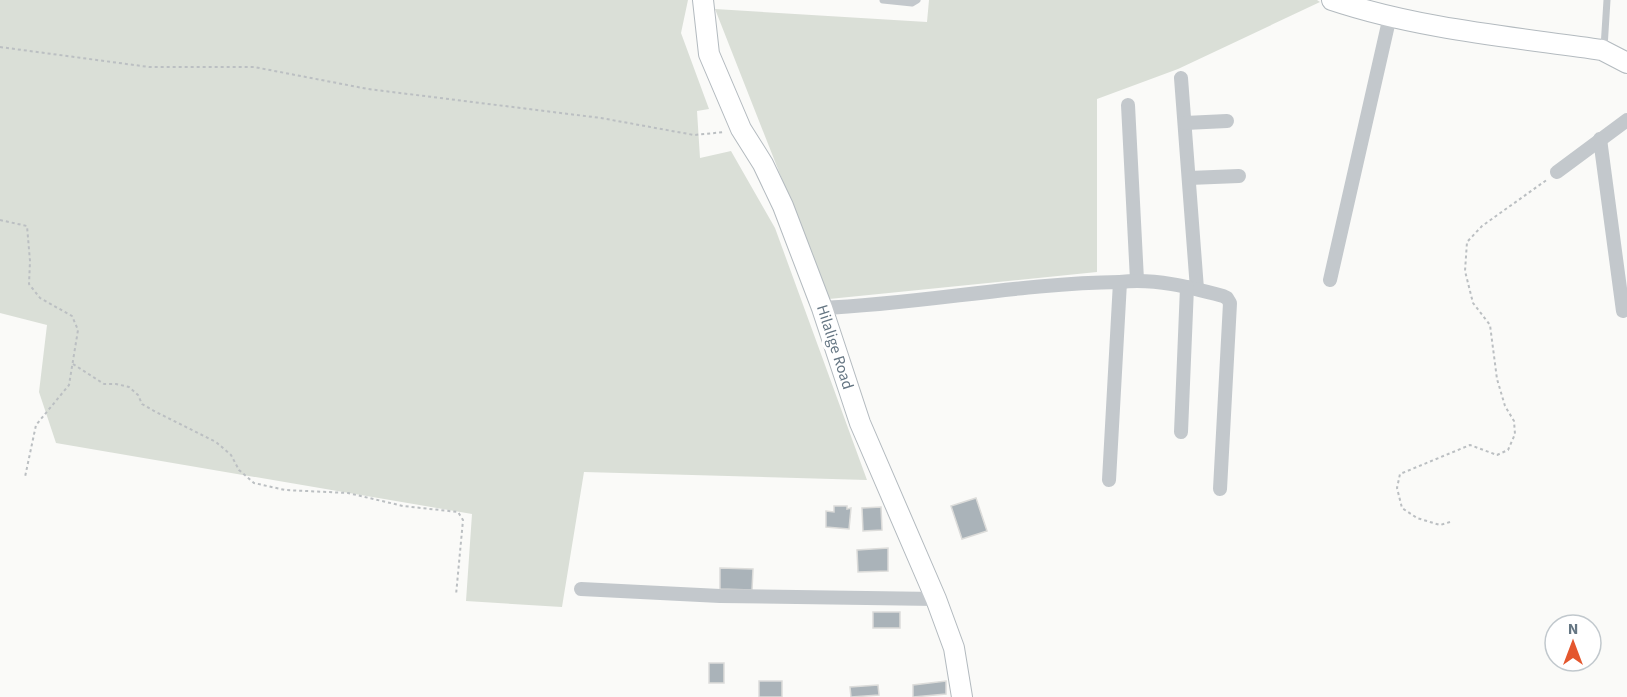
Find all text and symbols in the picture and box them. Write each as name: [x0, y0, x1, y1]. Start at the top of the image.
street label: Hilalige Road: [811, 302, 859, 392]
north arrow: [1543, 613, 1603, 673]
text: N: [1568, 618, 1578, 640]

